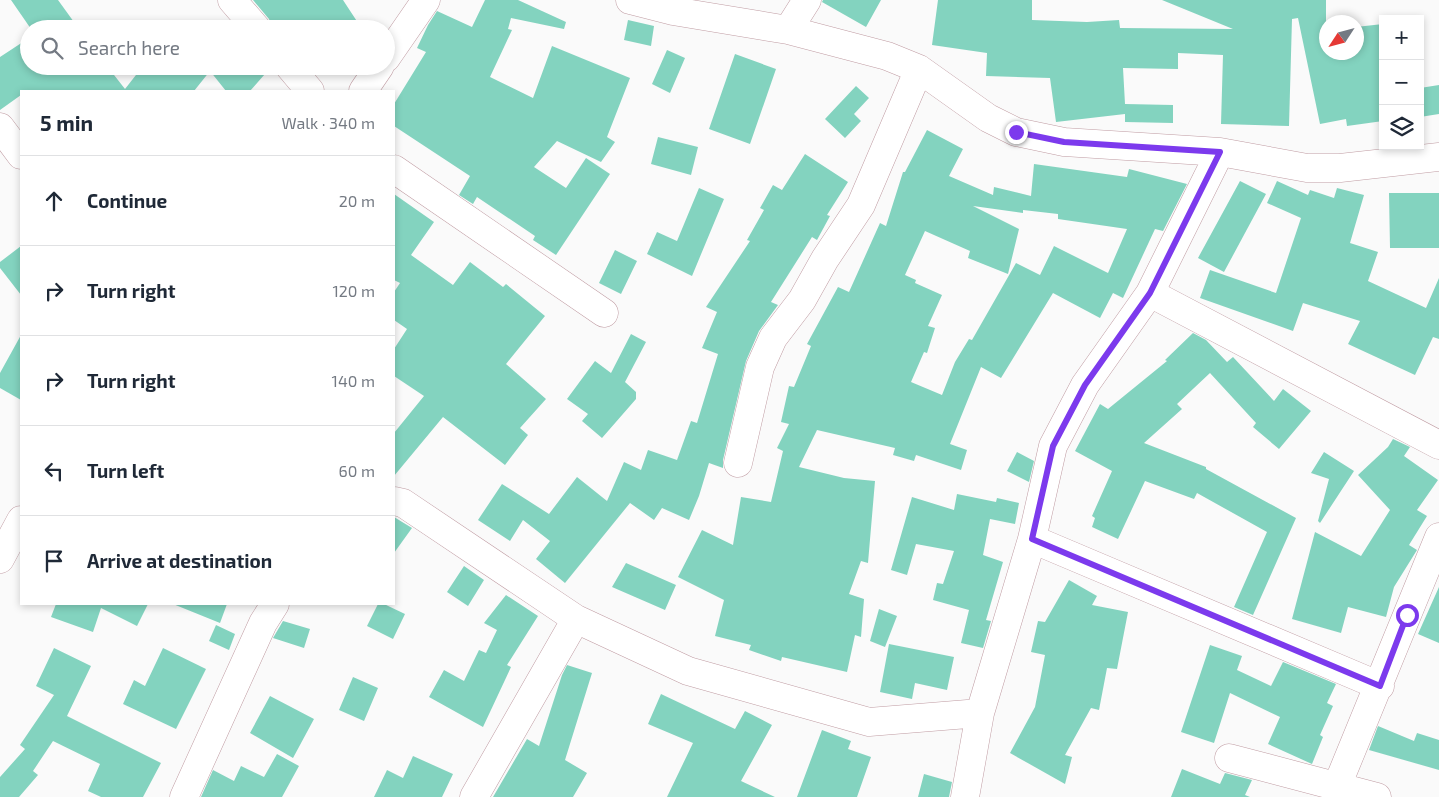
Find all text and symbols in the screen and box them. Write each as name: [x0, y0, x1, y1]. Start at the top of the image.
north arrow: [1319, 15, 1364, 60]
map controls: [1379, 15, 1424, 150]
button: +: [1379, 15, 1424, 60]
search box: [20, 20, 395, 75]
icon: search: [38, 34, 66, 62]
text: Search here: [78, 36, 180, 59]
button: −: [1379, 60, 1424, 105]
button: layers: [1379, 105, 1424, 150]
text: 5 min: [40, 110, 93, 135]
text: Walk · 340 m: [282, 113, 375, 132]
route end: [1005, 121, 1028, 144]
icon: ahead: [40, 187, 68, 215]
text: Continue: [87, 189, 167, 212]
text: 20 m: [339, 191, 375, 210]
icon: right: [40, 277, 68, 305]
text: Turn right: [87, 279, 175, 302]
text: 120 m: [332, 281, 375, 300]
icon: right: [40, 367, 68, 395]
text: Turn right: [87, 369, 175, 392]
text: 140 m: [332, 371, 375, 390]
icon: left: [40, 457, 68, 485]
text: Turn left: [87, 459, 164, 482]
text: 60 m: [339, 461, 375, 480]
icon: arrive: [40, 547, 68, 575]
text: Arrive at destination: [87, 549, 272, 572]
route start: [1396, 604, 1419, 627]

